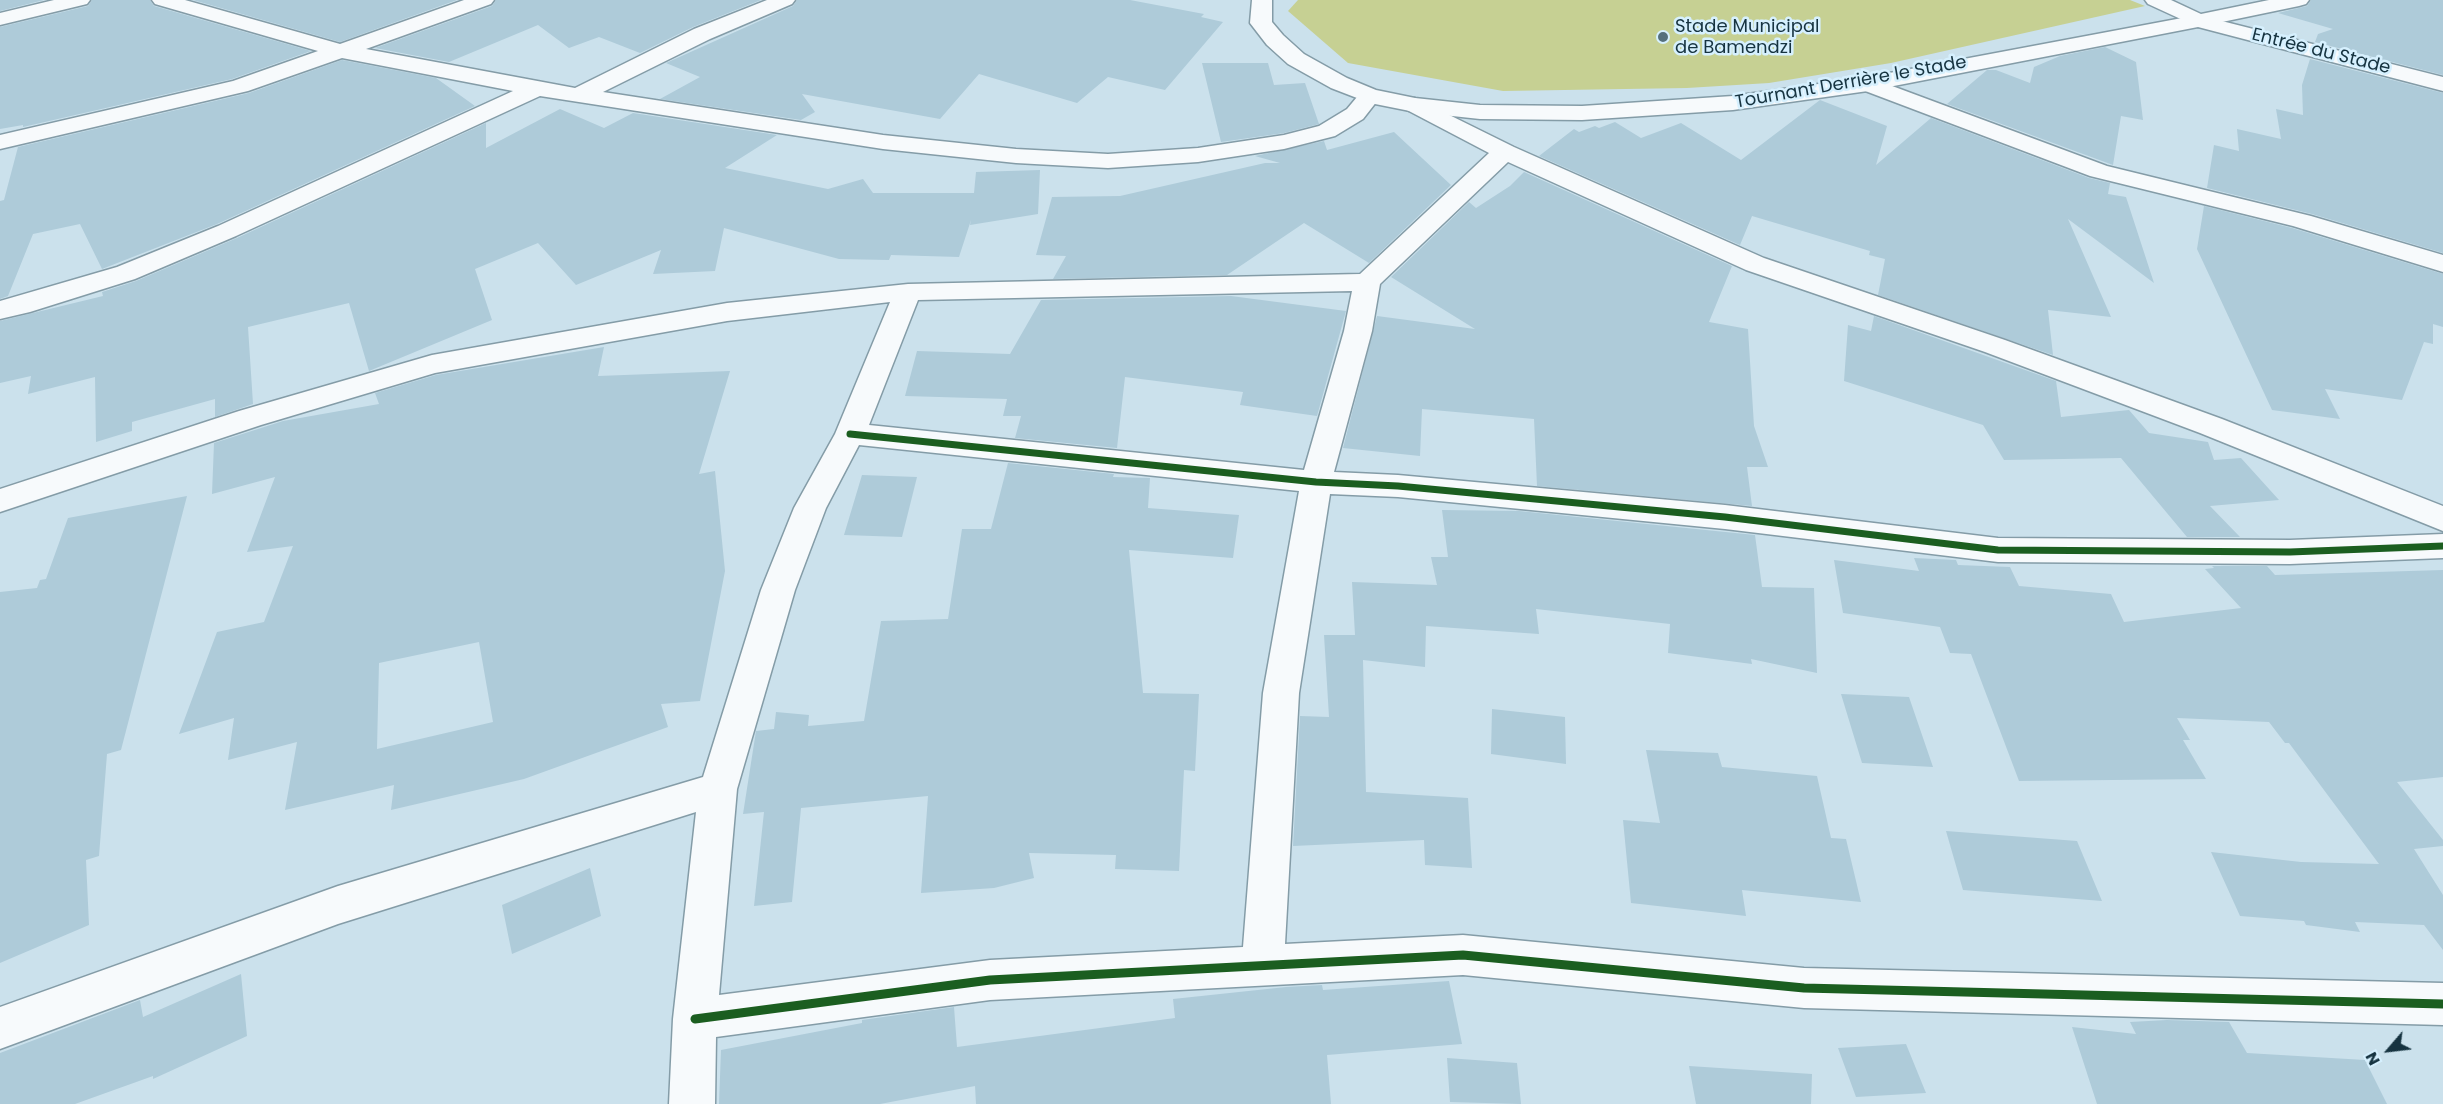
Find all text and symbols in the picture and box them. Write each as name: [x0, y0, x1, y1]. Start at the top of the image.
place label: Stade Municipal de Bamendzi: [1675, 16, 1820, 58]
street label: Entrée du Stade: [2249, 24, 2393, 80]
marker: Stade Municipal de Bamendzi: [1656, 30, 1670, 44]
street label: Tournant Derrière le Stade: [1734, 52, 1968, 114]
north arrow: [2359, 1020, 2419, 1080]
text: N: [2360, 1048, 2386, 1069]

